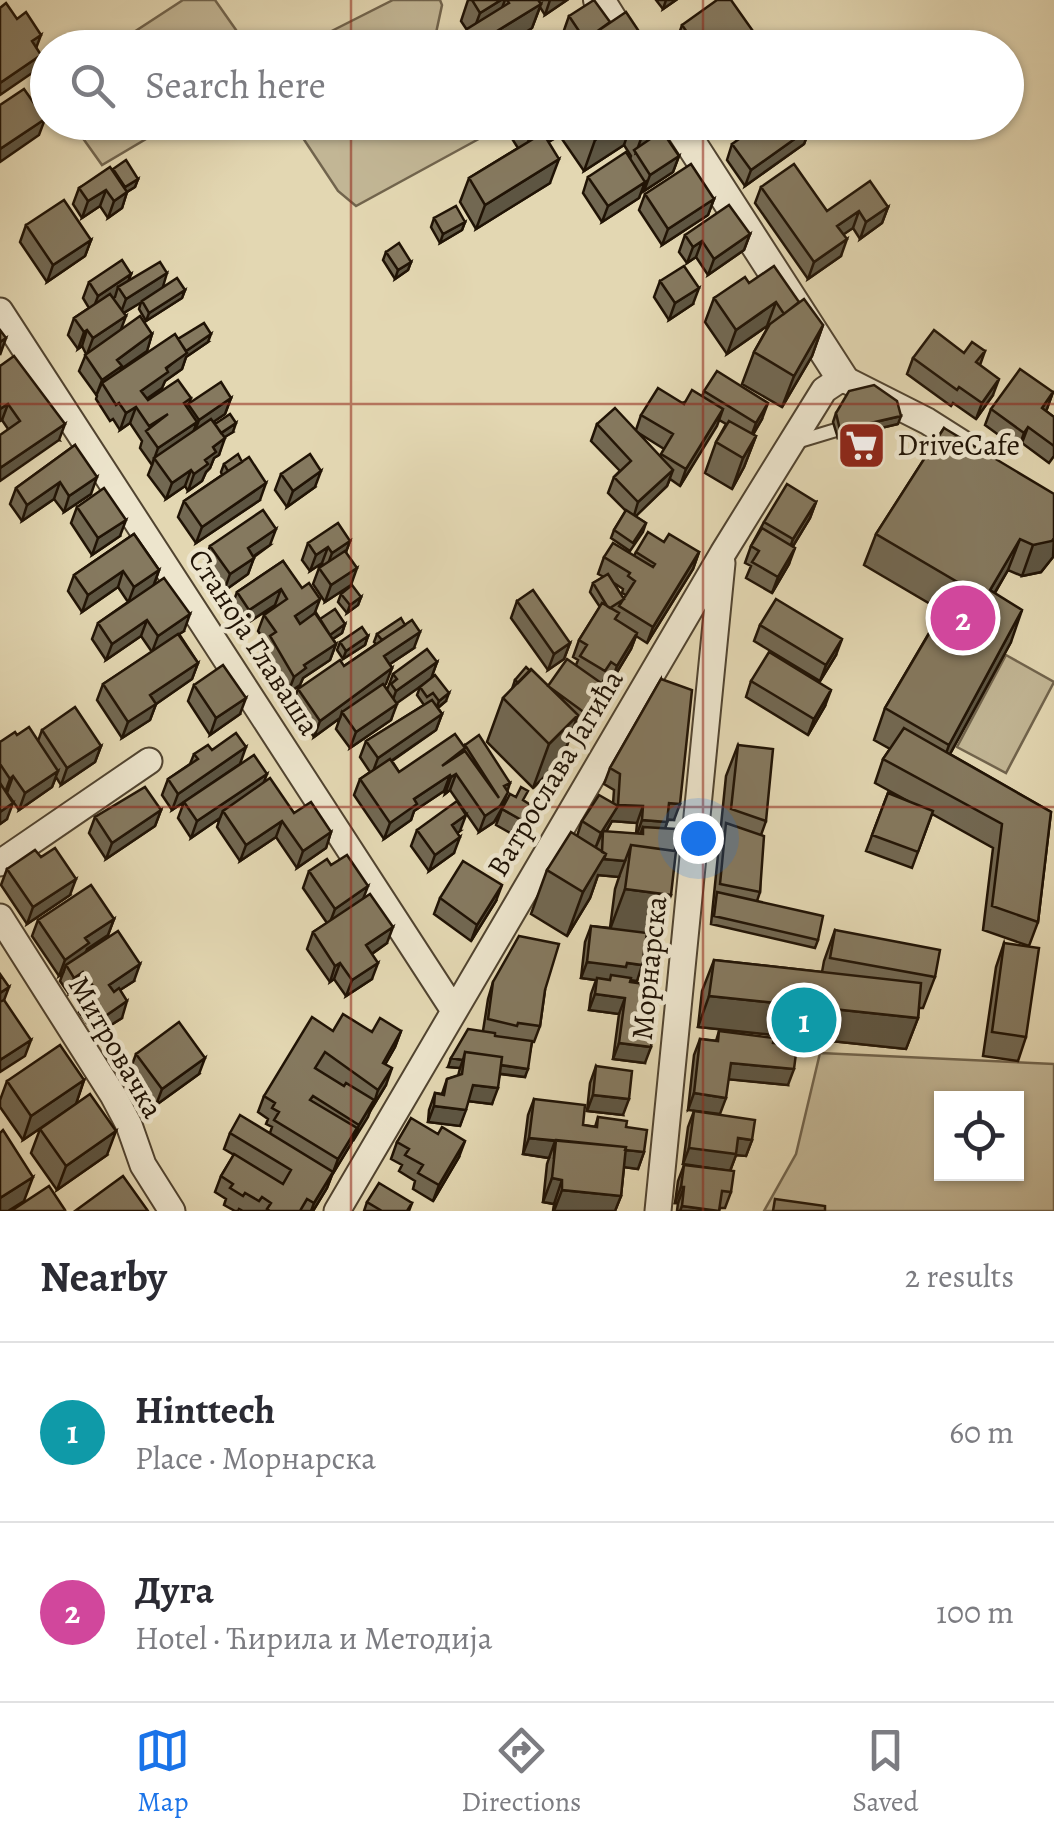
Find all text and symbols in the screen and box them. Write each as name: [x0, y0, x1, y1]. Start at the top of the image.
search box: [30, 30, 1024, 140]
icon: search: [65, 58, 120, 113]
text: Search here: [145, 59, 326, 111]
supermarket icon: DriveCafe: [836, 419, 888, 471]
place label: DriveCafe: [897, 425, 1020, 465]
street label: Станоја Главаша: [179, 541, 329, 743]
pin: 2: [930, 580, 996, 656]
street label: Ватрослава Јагића: [477, 662, 633, 884]
your location: [673, 813, 724, 864]
street label: Морнарска: [622, 894, 676, 1042]
street label: Митровачка: [59, 968, 173, 1126]
pin: 1: [772, 982, 836, 1058]
map controls: [934, 1091, 1024, 1181]
button: locate: [934, 1091, 1024, 1181]
text: Nearby: [40, 1248, 167, 1305]
text: 2 results: [905, 1254, 1014, 1298]
text: Hinttech: [135, 1384, 275, 1436]
text: 1: [67, 1410, 78, 1454]
text: 60 m: [949, 1410, 1014, 1454]
text: Place · Морнарска: [135, 1436, 376, 1480]
text: Дуга: [135, 1564, 214, 1616]
text: 2: [65, 1590, 80, 1634]
text: 100 m: [936, 1590, 1014, 1634]
text: Hotel · Ћирила и Методија: [135, 1616, 493, 1660]
tab: Map: [135, 1723, 190, 1821]
tab: Directions: [461, 1723, 581, 1821]
tab: Saved: [852, 1723, 919, 1821]

